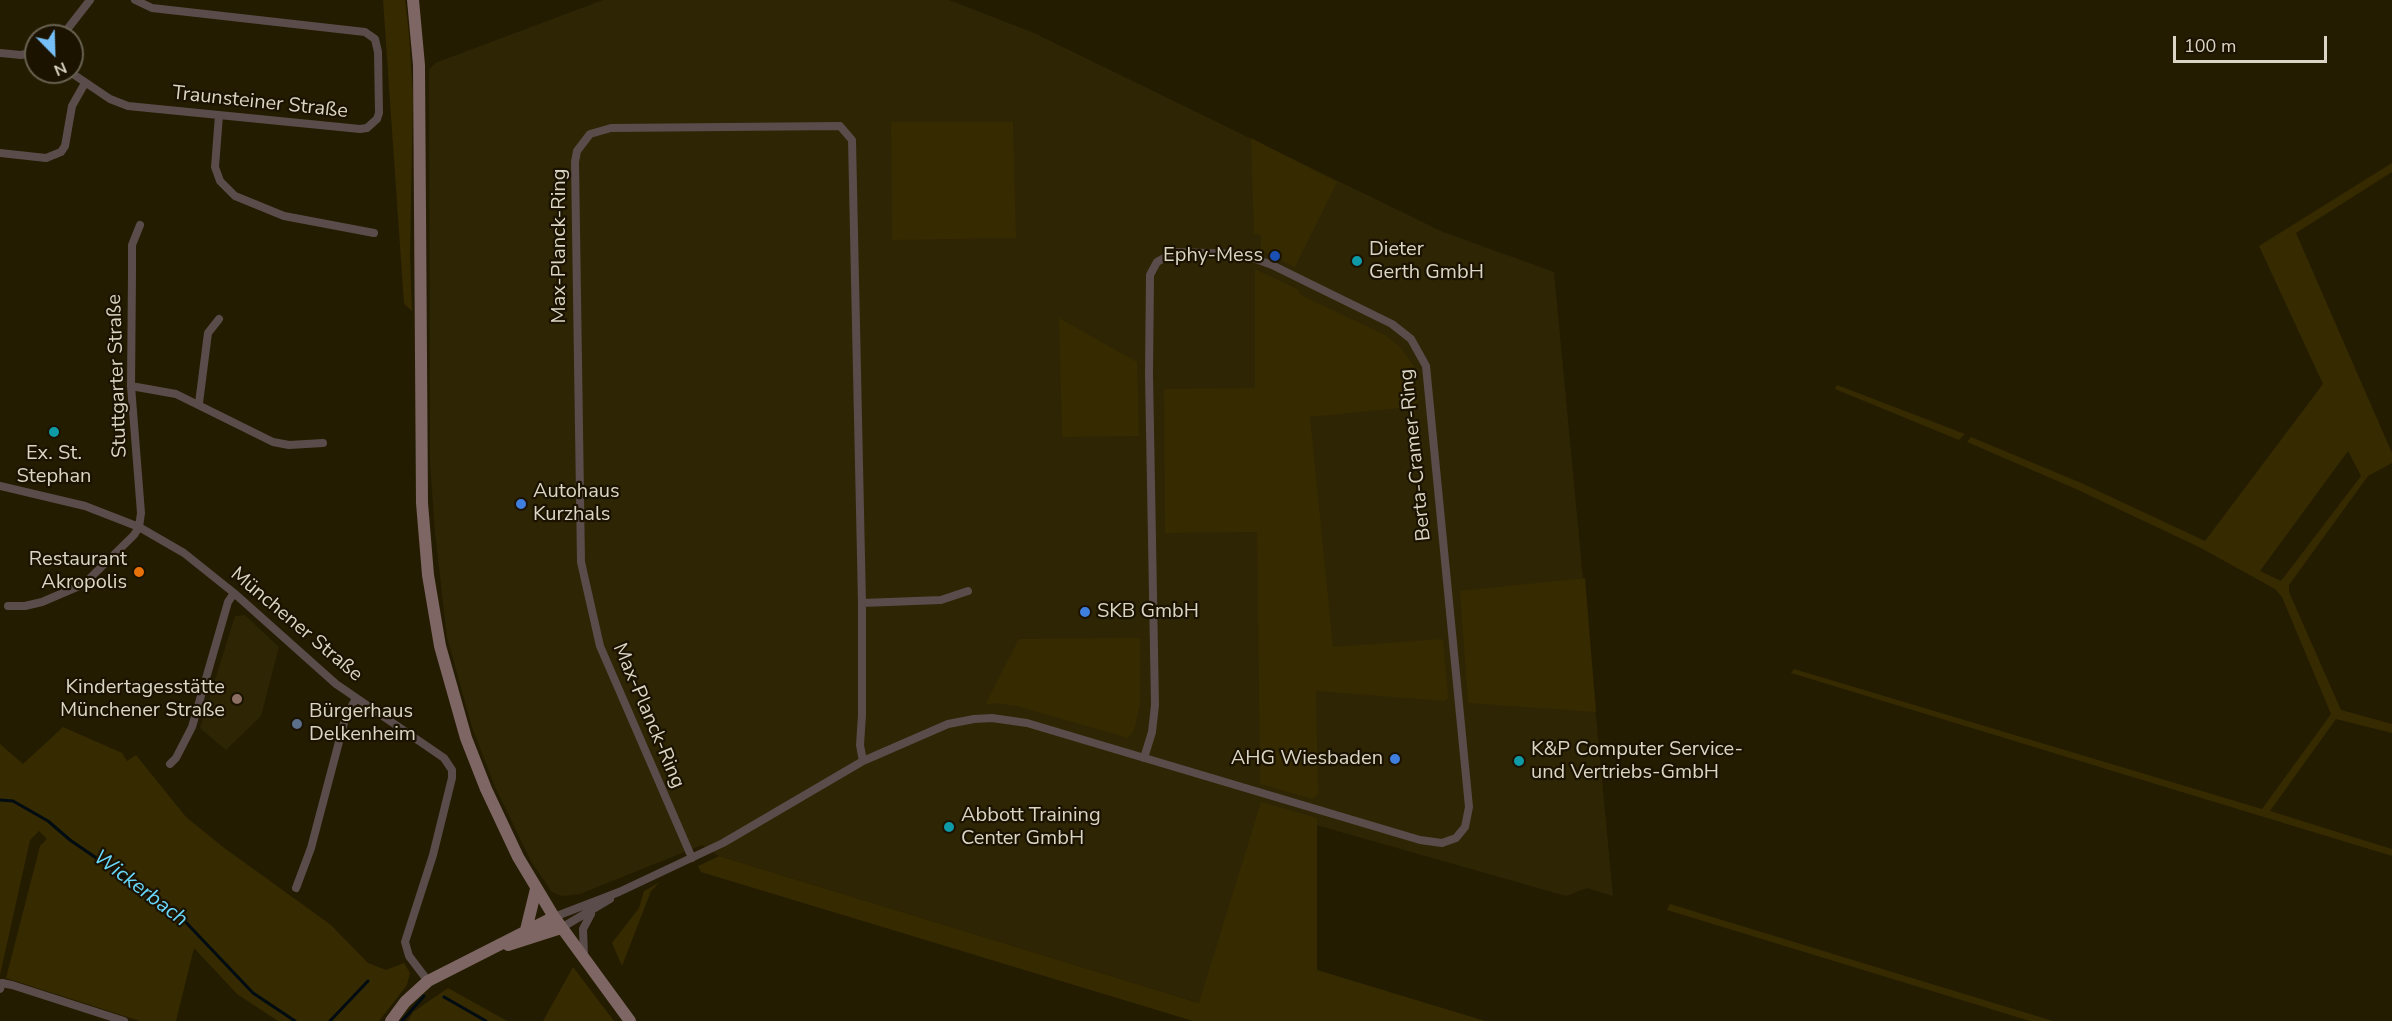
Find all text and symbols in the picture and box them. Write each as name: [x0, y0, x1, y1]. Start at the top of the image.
north arrow: [24, 24, 84, 84]
scale bar: [2176, 24, 2330, 62]
text: 100 m: [2184, 34, 2236, 58]
text: N: [50, 56, 70, 81]
street label: Traunsteiner Straße: [171, 82, 349, 124]
street label: Max-Planck-Ring: [548, 169, 572, 323]
place label: Dieter Gerth GmbH: [1369, 238, 1484, 285]
place label: Ephy-Mess: [1163, 244, 1263, 268]
marker: Ephy-Mess: [1268, 249, 1282, 263]
marker: Dieter Gerth GmbH: [1350, 254, 1364, 268]
street label: Stuttgarter Straße: [103, 294, 133, 458]
street label: Berta-Cramer-Ring: [1395, 368, 1437, 542]
marker: Ex. St. Stephan: [47, 425, 61, 439]
place label: Ex. St. Stephan: [17, 442, 91, 489]
place label: Autohaus Kurzhals: [533, 480, 620, 527]
marker: Autohaus Kurzhals: [514, 497, 528, 511]
place label: Restaurant Akropolis: [29, 548, 127, 595]
street label: Münchener Straße: [225, 563, 367, 687]
marker: Restaurant Akropolis: [132, 565, 146, 579]
place label: SKB GmbH: [1097, 600, 1199, 624]
marker: SKB GmbH: [1078, 605, 1092, 619]
street label: Max-Planck-Ring: [607, 640, 689, 792]
place label: Kindertagesstätte Münchener Straße: [60, 676, 225, 723]
marker: Kindertagesstätte Münchener Straße: [230, 692, 244, 706]
place label: Bürgerhaus Delkenheim: [309, 700, 416, 747]
marker: Bürgerhaus Delkenheim: [290, 717, 304, 731]
place label: K&P Computer Service- und Vertriebs-GmbH: [1531, 738, 1743, 785]
place label: AHG Wiesbaden: [1231, 747, 1383, 771]
marker: AHG Wiesbaden: [1388, 752, 1402, 766]
marker: K&P Computer Service- und Vertriebs-GmbH: [1512, 754, 1526, 768]
place label: Abbott Training Center GmbH: [961, 804, 1101, 851]
marker: Abbott Training Center GmbH: [942, 820, 956, 834]
water label: Wickerbach: [88, 845, 192, 933]

